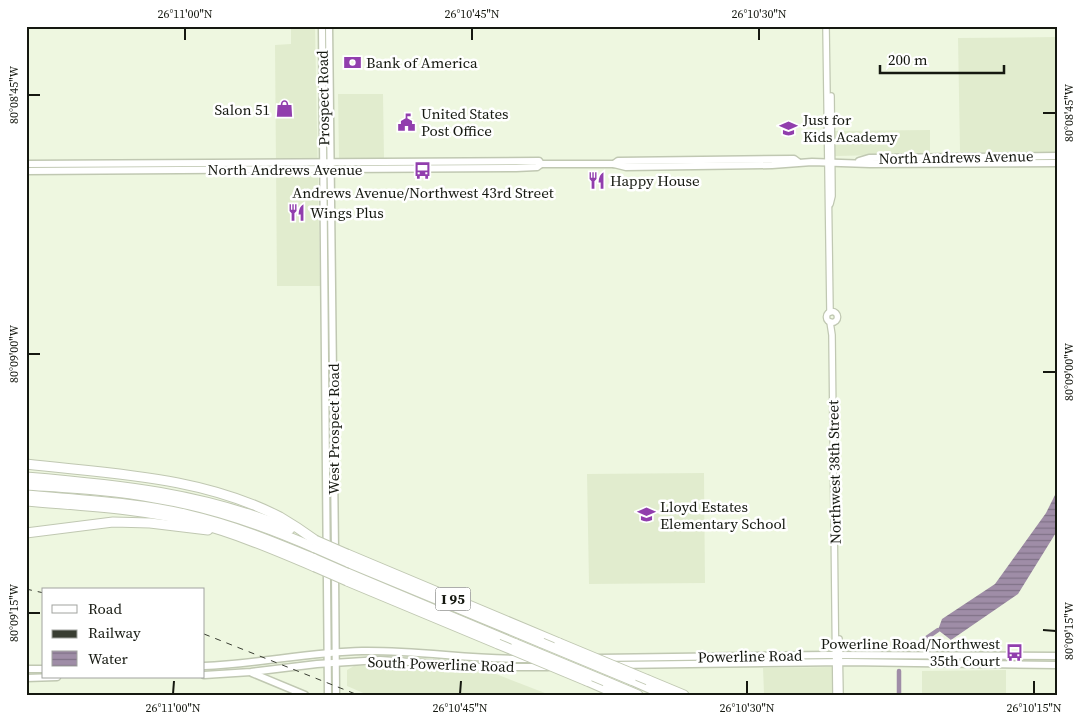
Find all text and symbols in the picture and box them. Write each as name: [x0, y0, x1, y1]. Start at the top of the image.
text: 26°11'00"N: [157, 6, 213, 22]
text: 26°10'45"N: [444, 6, 500, 22]
text: 26°10'30"N: [731, 6, 787, 22]
scale bar: [880, 42, 1004, 74]
text: 200 m: [888, 49, 928, 70]
street label: Prospect Road: [312, 50, 334, 146]
bank icon: Bank of America: [342, 52, 362, 72]
place label: Bank of America: [366, 52, 478, 73]
text: 80°08'45"W: [6, 66, 22, 124]
text: 80°08'45"W: [1061, 84, 1077, 142]
place label: Salon 51: [214, 99, 270, 120]
shop icon: Salon 51: [274, 99, 294, 119]
place label: United States Post Office: [421, 103, 509, 141]
place label: Just for Kids Academy: [802, 109, 898, 147]
public building icon: United States Post Office: [397, 112, 417, 132]
school or university icon: Just for Kids Academy: [779, 118, 799, 138]
street label: North Andrews Avenue: [878, 145, 1034, 169]
street label: North Andrews Avenue: [208, 159, 363, 180]
bus stop icon: Andrews Avenue/Northwest 43rd Street: [413, 161, 433, 181]
restaurant icon: Happy House: [586, 170, 606, 190]
place label: Happy House: [610, 170, 700, 191]
place label: Andrews Avenue/Northwest 43rd Street: [292, 182, 554, 203]
restaurant icon: Wings Plus: [286, 202, 306, 222]
place label: Wings Plus: [310, 202, 384, 223]
text: 80°09'00"W: [6, 325, 22, 383]
text: 80°09'00"W: [1061, 343, 1077, 401]
street label: West Prospect Road: [323, 363, 344, 495]
street label: Northwest 38th Street: [822, 400, 846, 544]
place label: Lloyd Estates Elementary School: [660, 496, 787, 534]
school or university icon: Lloyd Estates Elementary School: [636, 505, 656, 525]
text: 80°09'15"W: [6, 584, 22, 642]
legend: [42, 588, 205, 678]
road number: I 95: [436, 588, 470, 610]
text: Road: [88, 598, 122, 619]
text: 80°09'15"W: [1061, 602, 1077, 660]
text: Railway: [88, 622, 141, 643]
place label: Powerline Road/Northwest 35th Court: [821, 633, 1000, 671]
bus stop icon: Powerline Road/Northwest 35th Court: [1004, 642, 1024, 662]
street label: Powerline Road: [697, 645, 803, 667]
text: Water: [88, 648, 129, 669]
street label: South Powerline Road: [367, 651, 515, 677]
text: 26°11'00"N: [145, 700, 201, 716]
text: 26°10'45"N: [432, 700, 488, 716]
text: 26°10'30"N: [719, 700, 775, 716]
text: 26°10'15"N: [1006, 700, 1062, 716]

